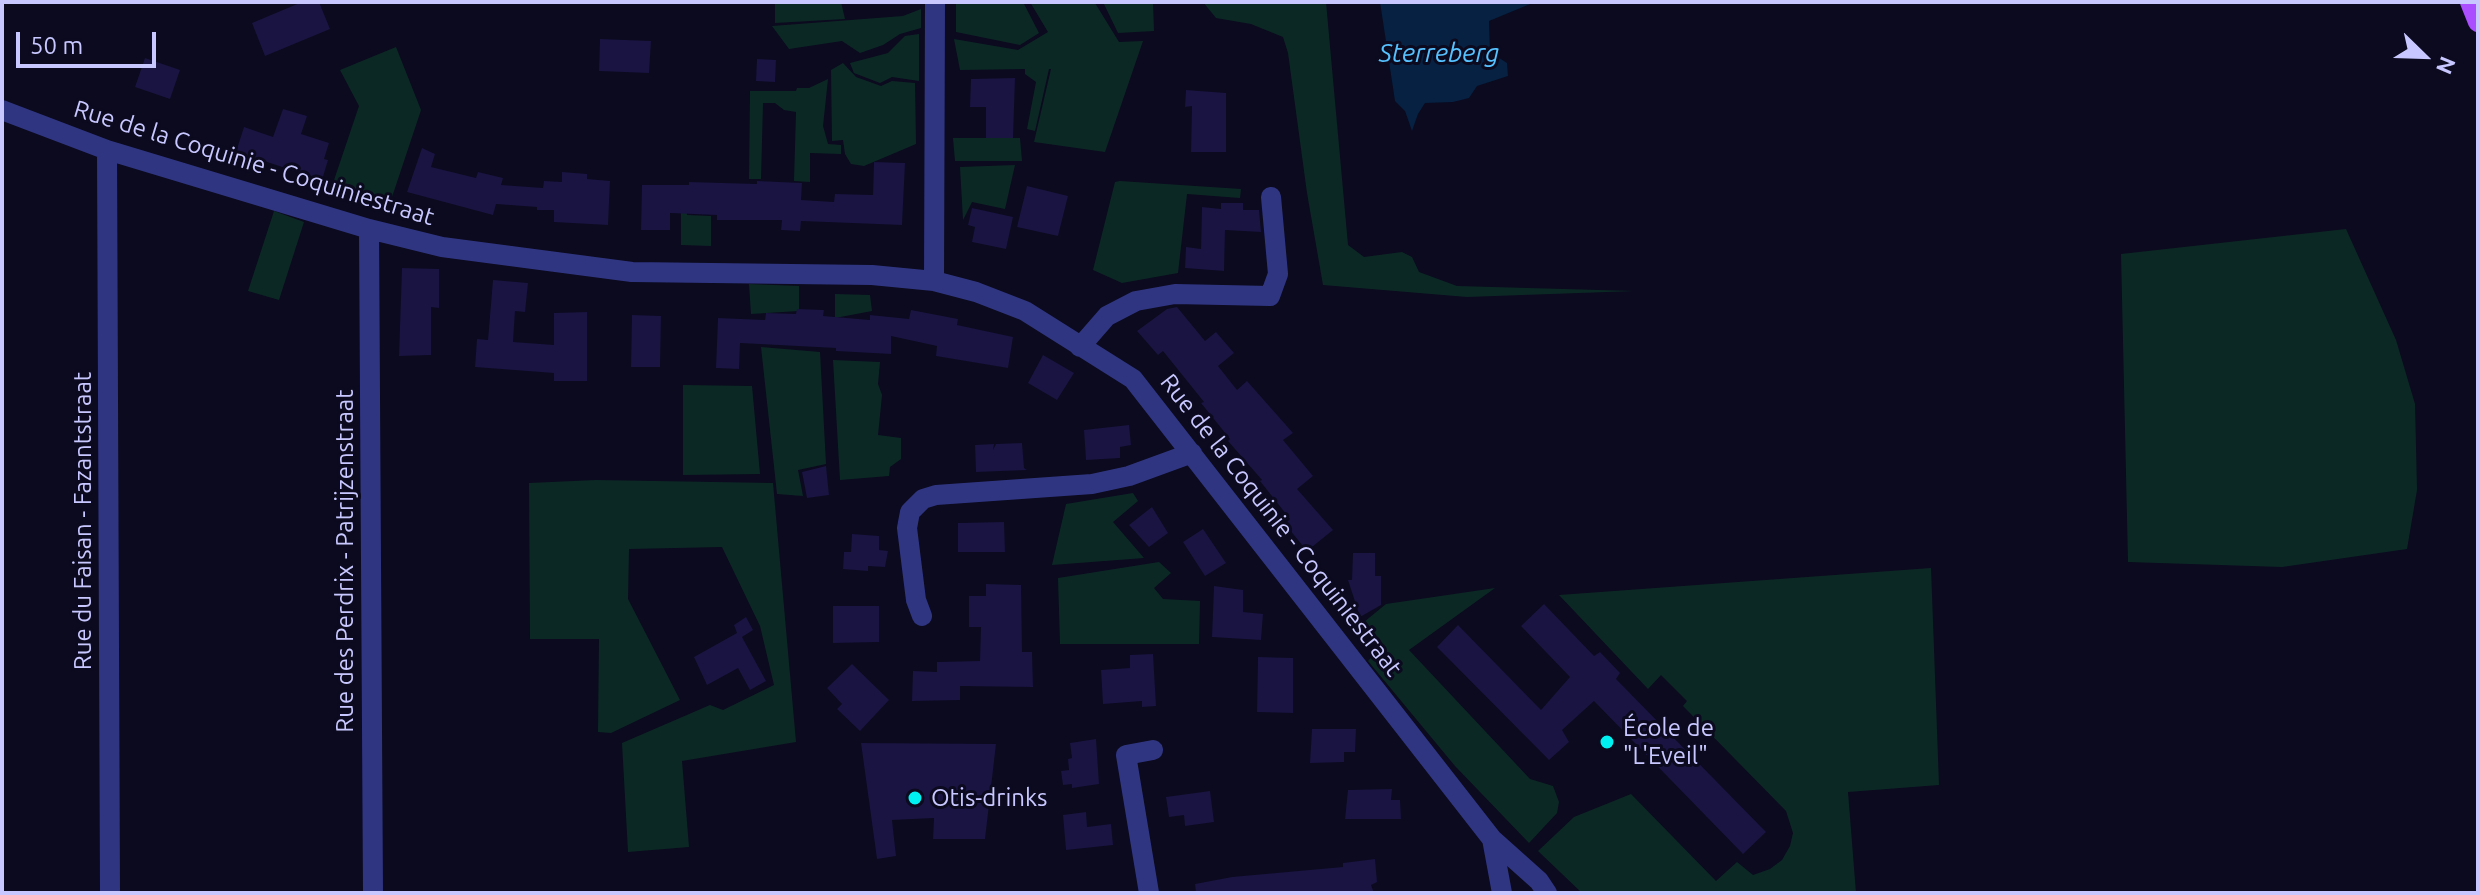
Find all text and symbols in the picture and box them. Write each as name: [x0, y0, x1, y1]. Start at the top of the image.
scale bar: [20, 16, 160, 66]
north arrow: [2384, 16, 2464, 96]
text: 50 m: [30, 32, 83, 59]
water label: Sterreberg: [1379, 37, 1499, 69]
text: N: [2432, 53, 2461, 78]
street label: Rue de la Coquinie - Coquiniestraat: [70, 94, 438, 232]
street label: Rue de la Coquinie - Coquiniestraat: [1154, 368, 1408, 682]
street label: Rue du Faisan - Fazantstraat: [69, 372, 97, 670]
street label: Rue des Perdrix - Patrijzenstraat: [331, 389, 359, 733]
place label: École de "L'Eveil": [1623, 714, 1714, 770]
marker: École de "L'Eveil": [1598, 733, 1616, 751]
place label: Otis-drinks: [931, 784, 1047, 812]
marker: Otis-drinks: [906, 789, 924, 807]

